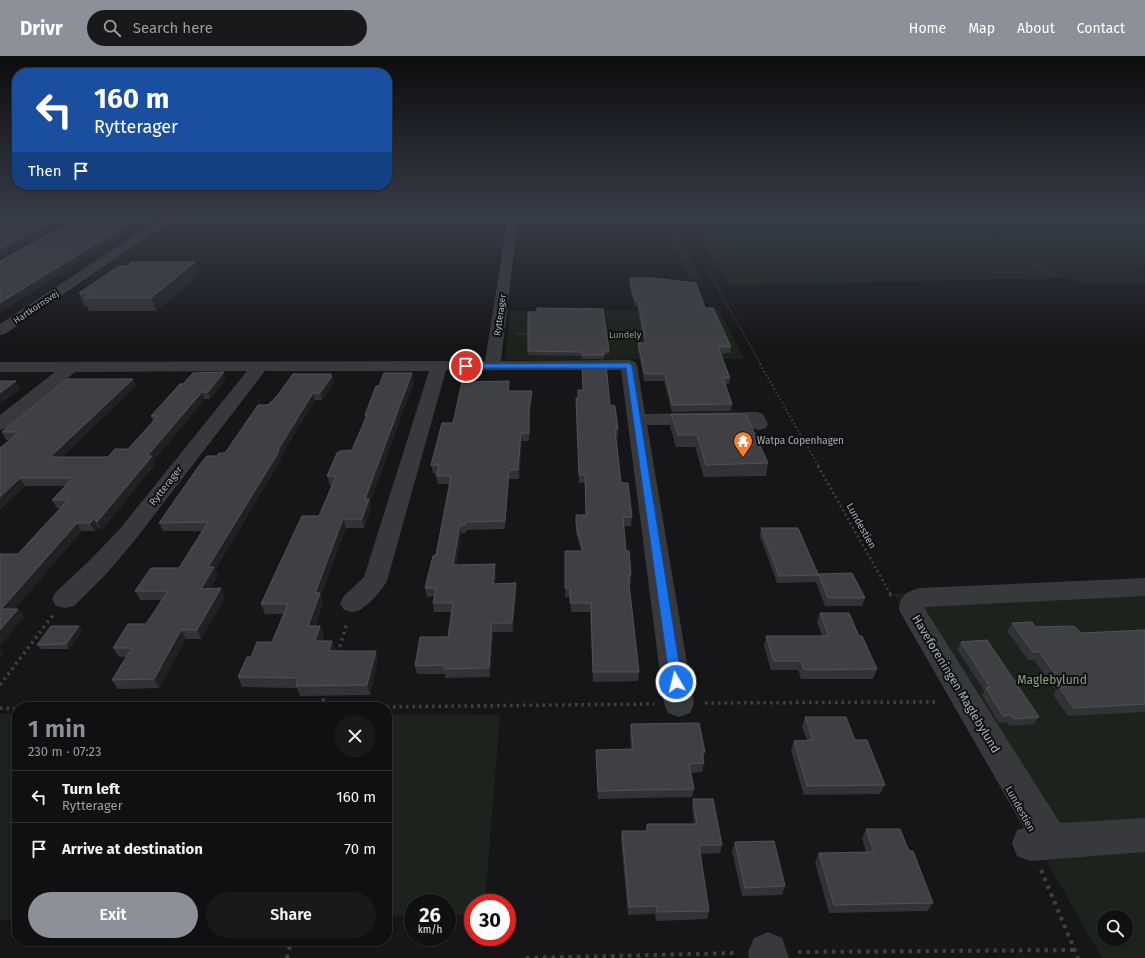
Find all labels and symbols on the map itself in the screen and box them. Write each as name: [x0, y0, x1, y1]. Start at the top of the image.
street label: Hartkornsvej: [12, 288, 60, 326]
street label: Rytterager: [492, 293, 508, 337]
park label: Lundely: [609, 330, 642, 340]
pin: [449, 349, 483, 383]
temple icon: Watpa Copenhagen: [732, 430, 754, 458]
place label: Watpa Copenhagen: [757, 435, 844, 447]
street label: Rytterager: [147, 464, 185, 508]
street label: Lundestien: [844, 501, 878, 551]
street label: Haveforeningen Maglebylund: [909, 612, 1003, 756]
position arrow: [655, 661, 697, 703]
park label: Maglebylund: [1017, 673, 1087, 687]
street label: Lundestien: [1003, 784, 1037, 834]
speed limit sign: 30: [464, 894, 516, 946]

